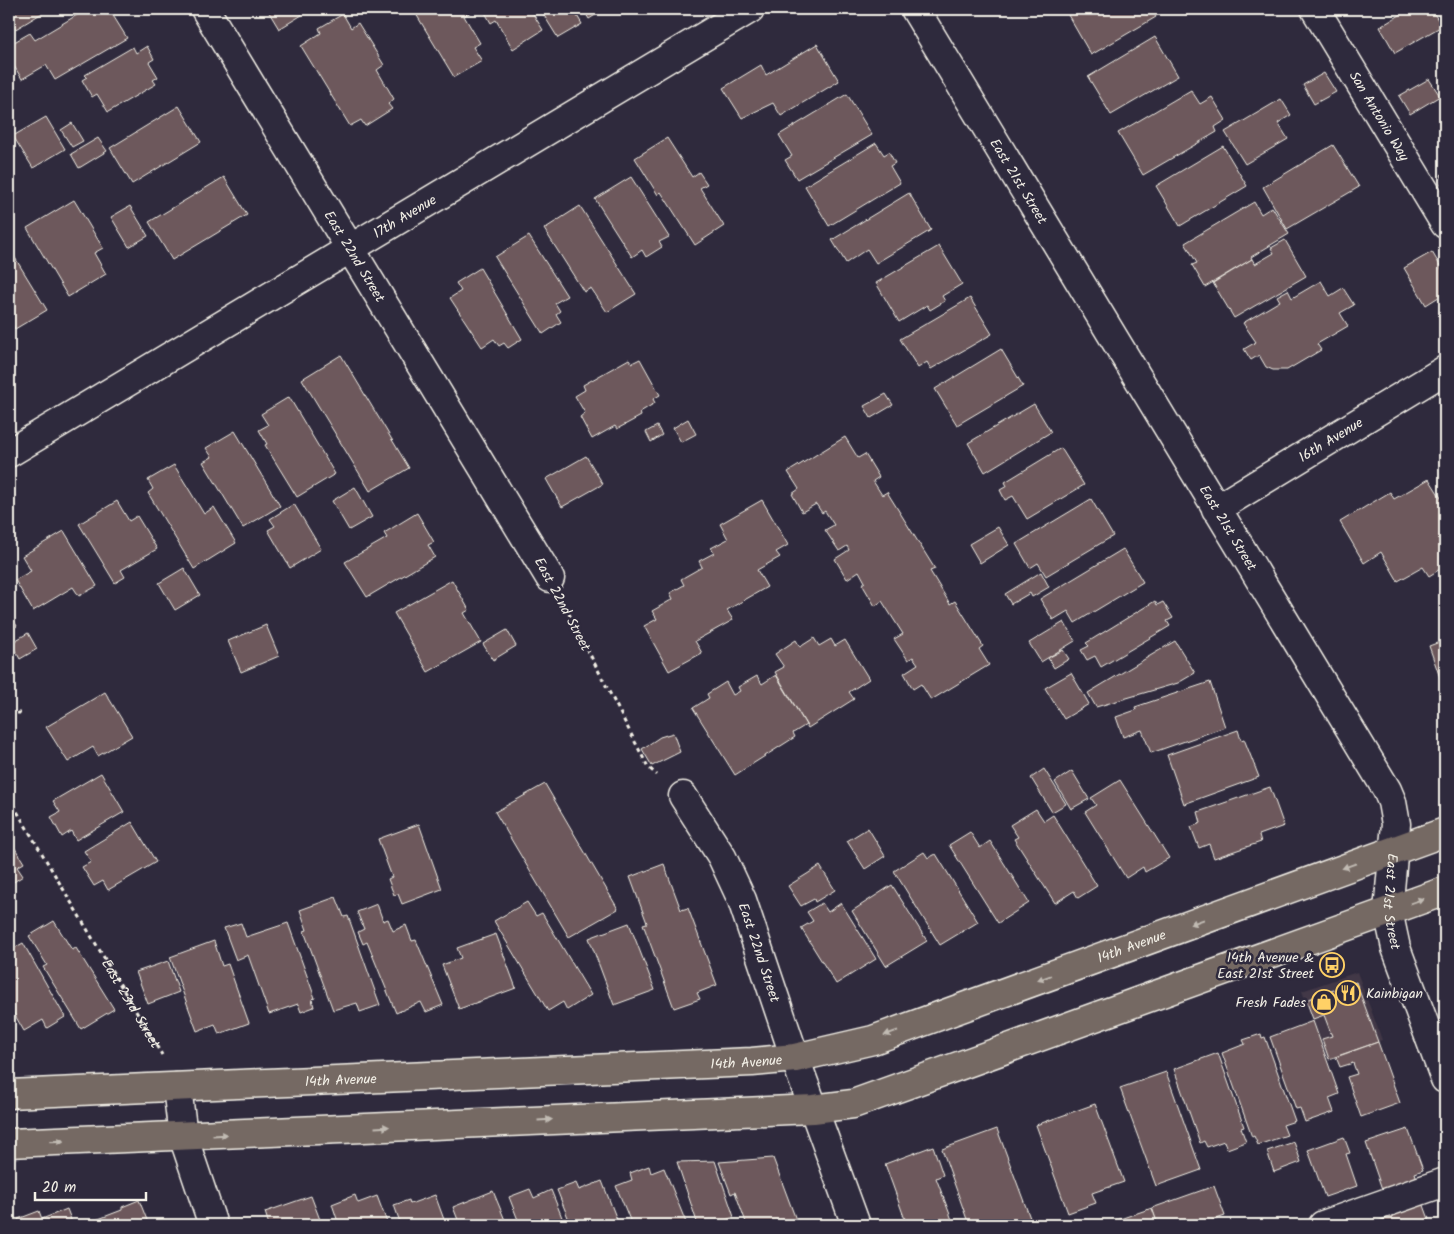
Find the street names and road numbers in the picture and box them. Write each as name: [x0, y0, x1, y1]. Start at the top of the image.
street label: San Antonio Way: [1343, 67, 1415, 166]
street label: East 21st Street: [984, 134, 1053, 229]
street label: 17th Avenue: [369, 189, 442, 245]
street label: East 22nd Street: [318, 207, 391, 307]
street label: 16th Avenue: [1295, 412, 1368, 468]
street label: East 21st Street: [1193, 481, 1262, 576]
street label: East 22nd Street: [528, 554, 596, 656]
street label: East 21st Street: [1376, 852, 1406, 952]
street label: East 22nd Street: [732, 900, 786, 1006]
street label: 14th Avenue: [1094, 924, 1170, 970]
street label: East 23rd Street: [95, 955, 166, 1053]
street label: 14th Avenue: [710, 1049, 784, 1076]
street label: 14th Avenue: [304, 1068, 378, 1093]

